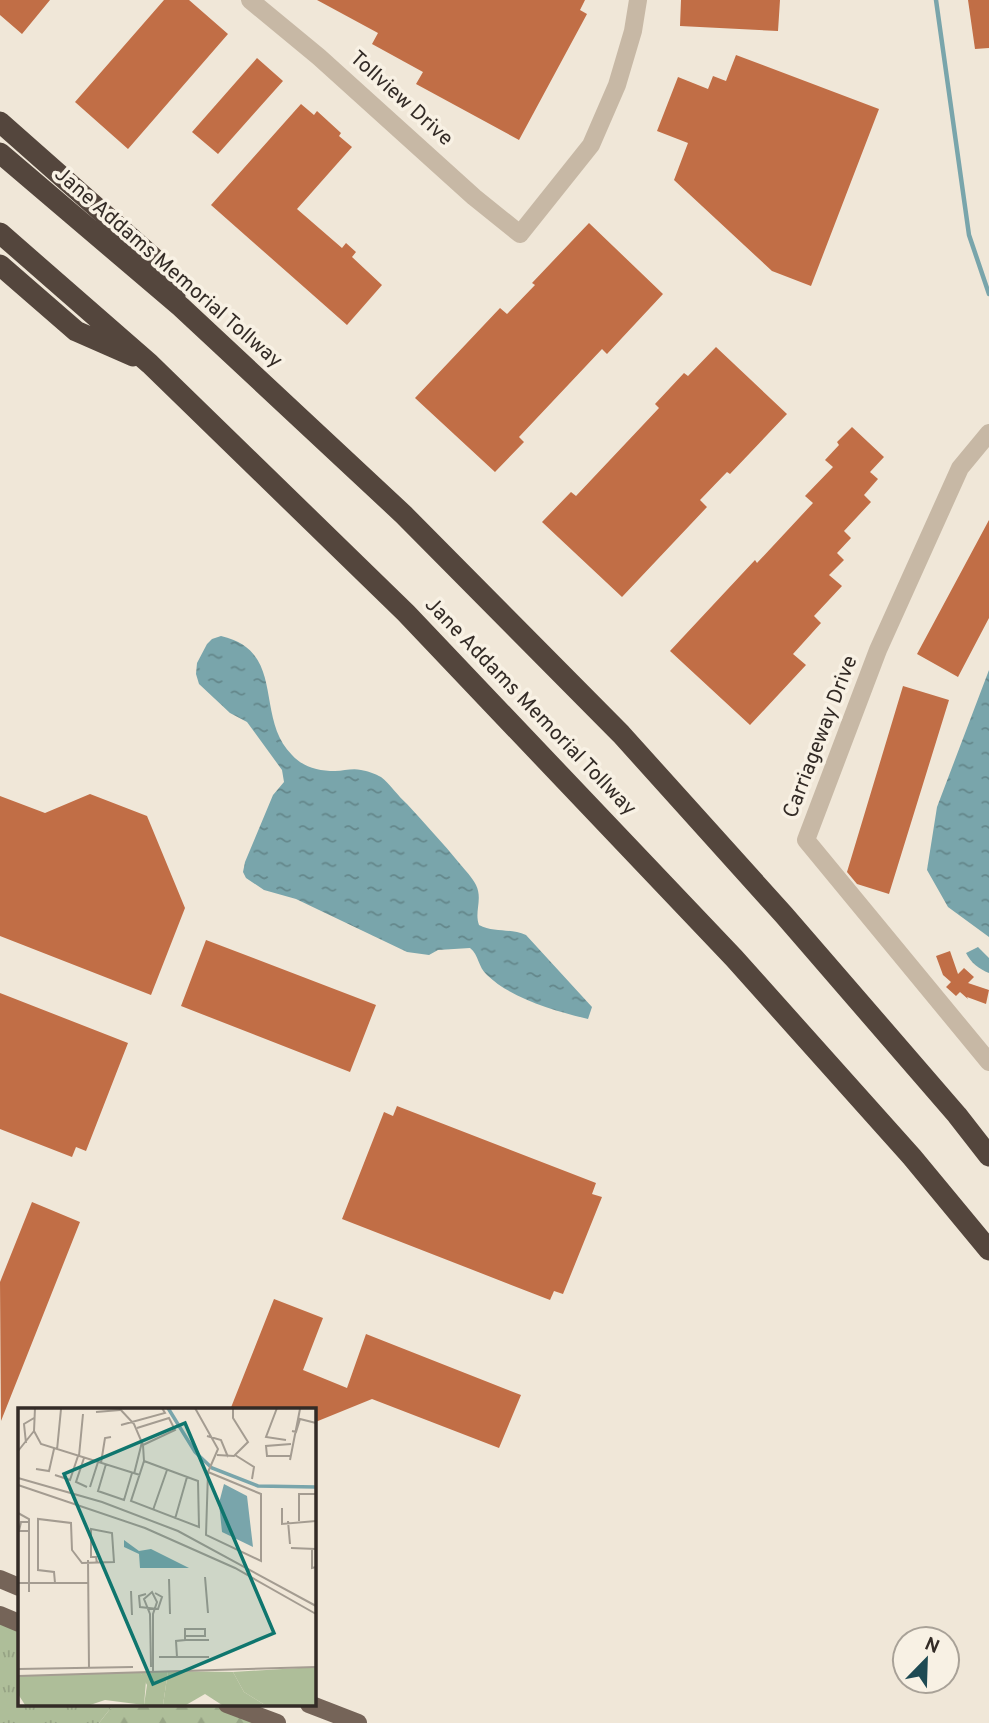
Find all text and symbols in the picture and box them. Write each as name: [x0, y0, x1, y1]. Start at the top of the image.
street label: Tollview Drive: [344, 45, 458, 153]
street label: Jane Addams Memorial Tollway: [48, 161, 288, 375]
street label: Jane Addams Memorial Tollway: [418, 592, 642, 822]
street label: Carriageway Drive: [778, 652, 864, 822]
inset map: [18, 1408, 315, 1706]
north arrow: [891, 1625, 961, 1695]
text: N: [921, 1632, 943, 1660]

